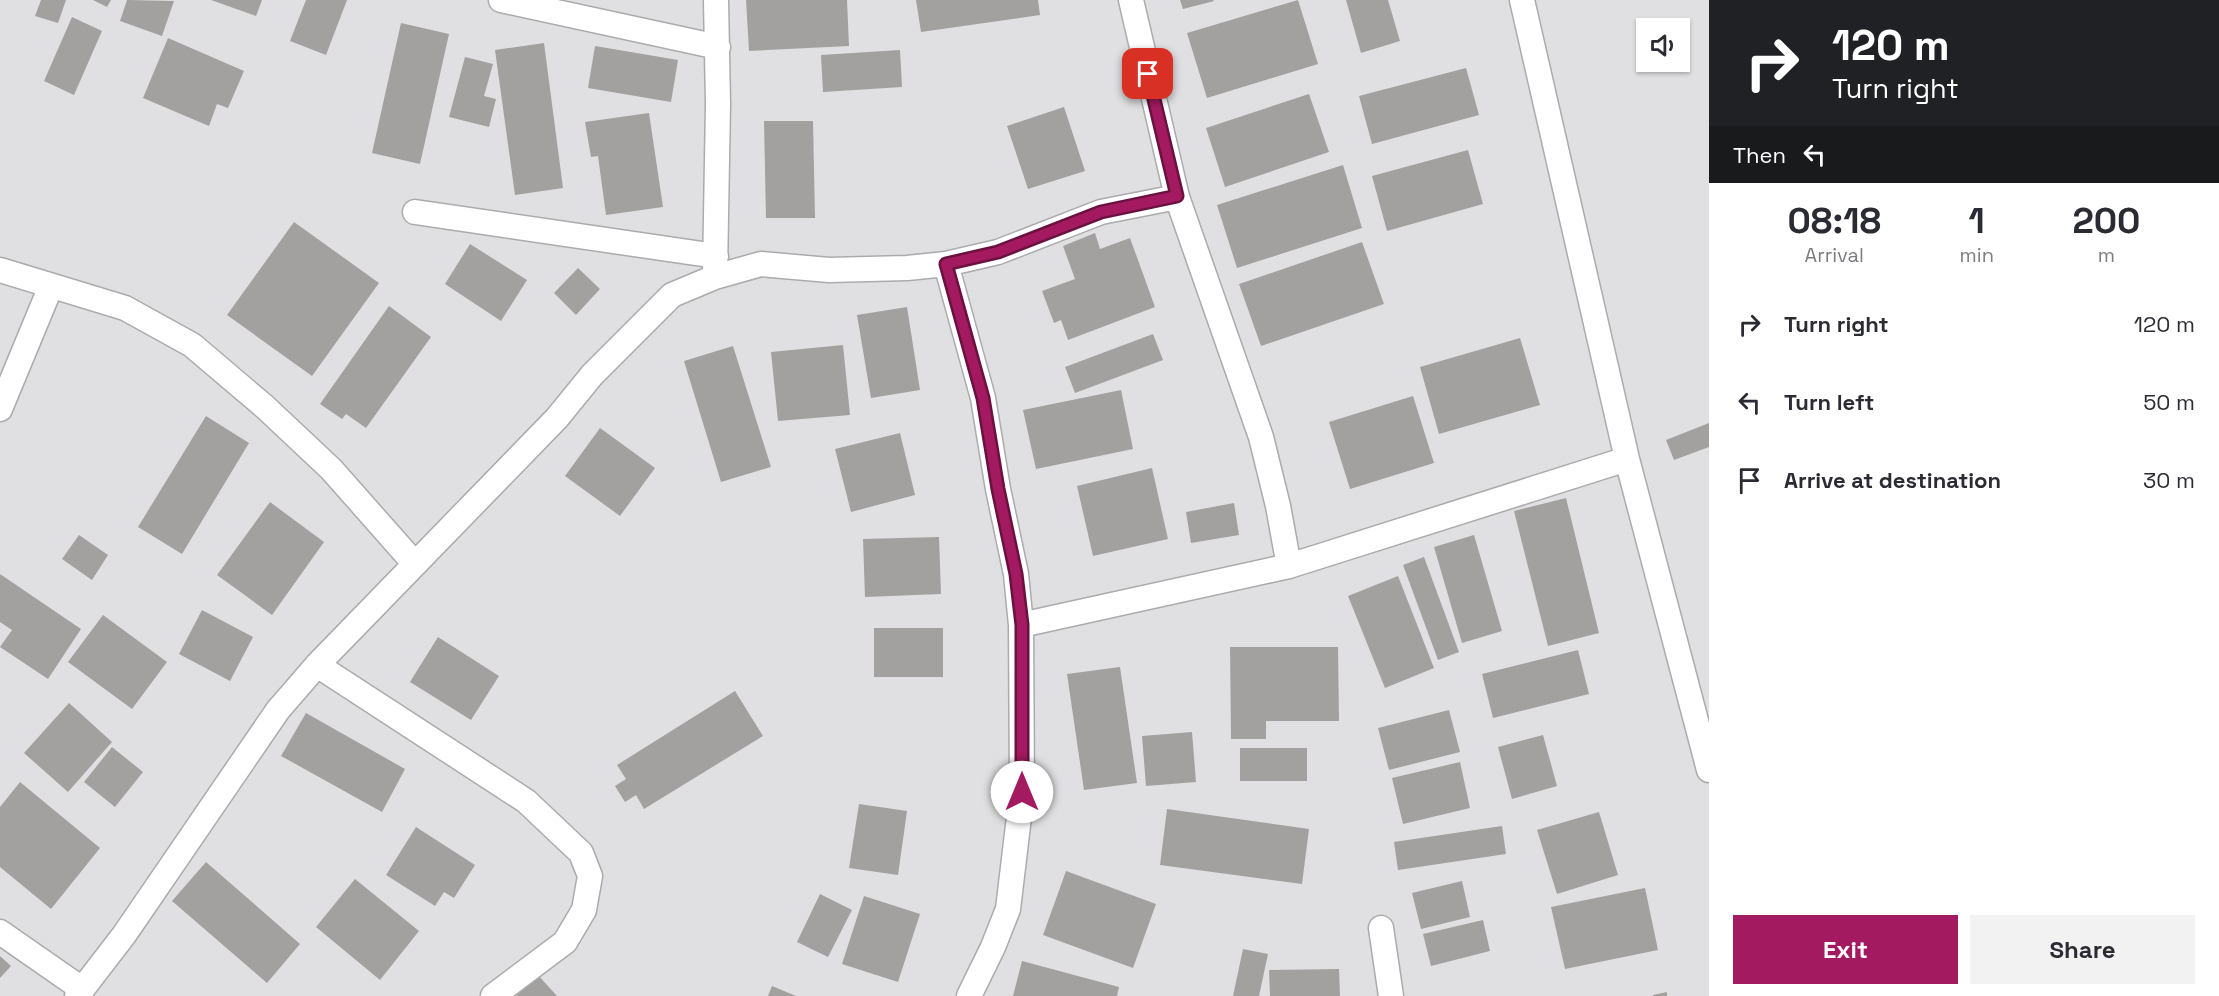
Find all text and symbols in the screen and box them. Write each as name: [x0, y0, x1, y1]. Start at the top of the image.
map controls: [1636, 18, 1690, 72]
button: sound: [1636, 18, 1690, 72]
text: 120 m: [1832, 19, 1950, 72]
icon: right: [1733, 24, 1811, 102]
pin: [1122, 48, 1173, 99]
icon: arrive: [1131, 57, 1164, 90]
text: Turn right: [1832, 71, 1959, 106]
icon: left: [1798, 138, 1831, 171]
text: Then: [1733, 141, 1786, 169]
text: 08:18: [1788, 198, 1881, 244]
text: 1: [1969, 198, 1985, 244]
text: 200: [2072, 198, 2140, 244]
text: Arrival: [1805, 242, 1864, 268]
text: min: [1960, 242, 1994, 268]
text: m: [2098, 242, 2115, 268]
icon: right: [1733, 308, 1766, 341]
text: Turn right: [1784, 310, 1889, 338]
text: 120 m: [2134, 310, 2195, 338]
icon: left: [1733, 386, 1766, 419]
text: Turn left: [1784, 388, 1874, 416]
text: 50 m: [2143, 388, 2195, 416]
icon: arrive: [1733, 464, 1766, 497]
text: Arrive at destination: [1784, 466, 2001, 494]
text: 30 m: [2143, 466, 2195, 494]
position arrow: [990, 760, 1054, 824]
button: Exit: [1733, 915, 1958, 984]
button: Share: [1970, 915, 2195, 984]

